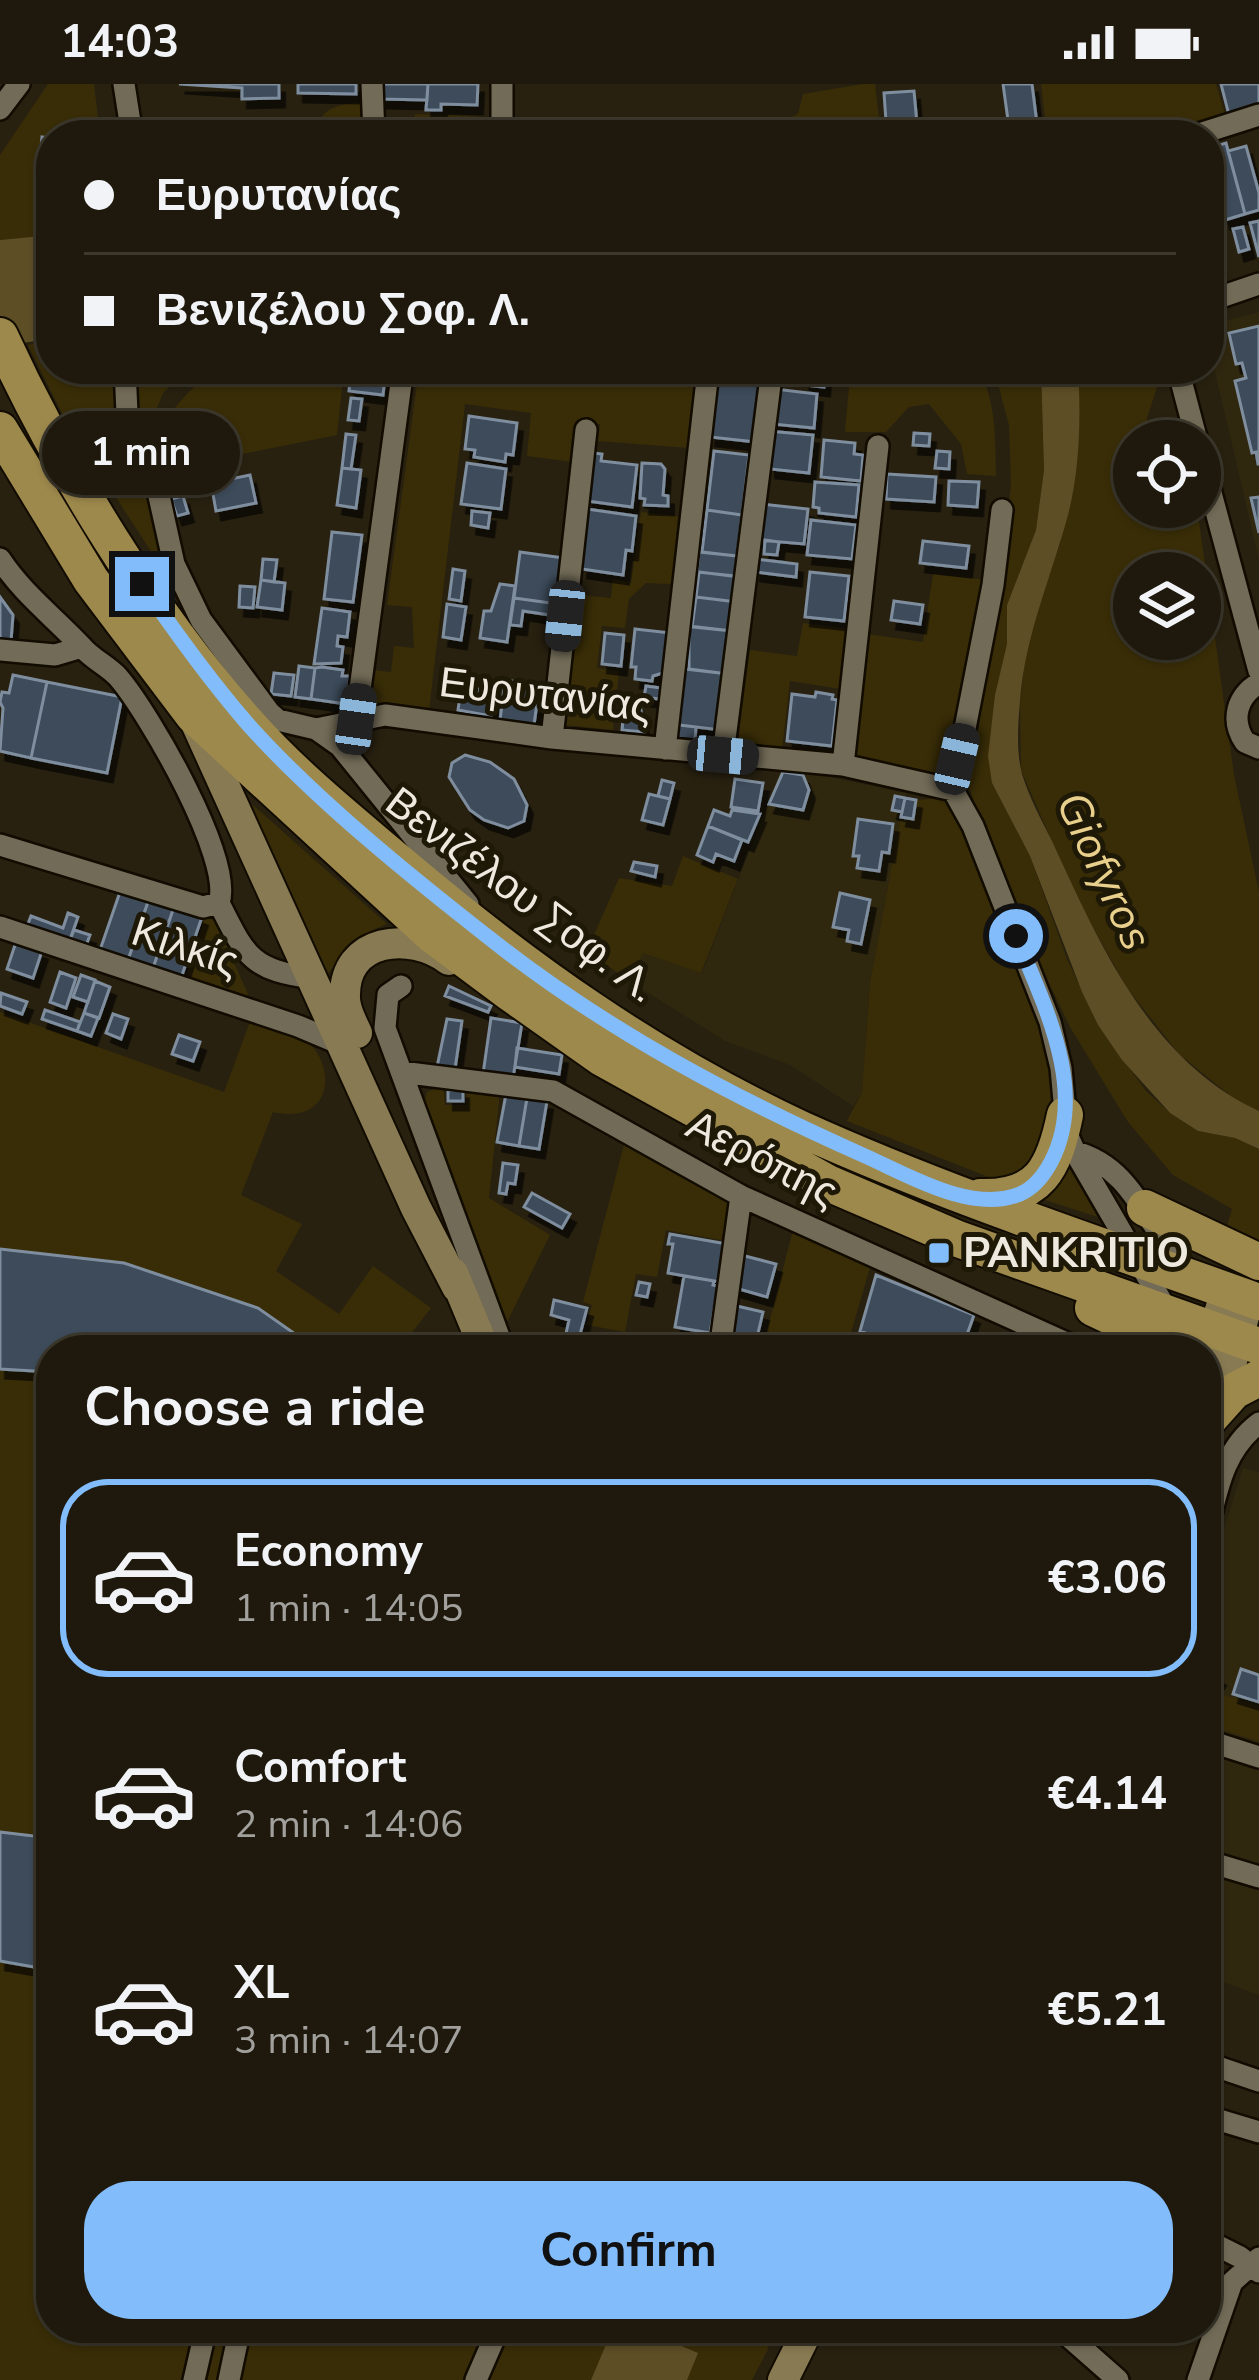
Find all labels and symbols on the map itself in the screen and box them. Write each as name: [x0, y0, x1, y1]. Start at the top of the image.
callout: 1 min: [43, 410, 241, 494]
route end: [115, 557, 169, 611]
car: [543, 578, 587, 654]
street label: Ευρυτανίας: [436, 654, 654, 736]
car: [333, 681, 379, 757]
car: [931, 720, 983, 798]
car: [686, 734, 760, 776]
street label: Βενιζέλου Σοφ. Λ.: [374, 774, 668, 1016]
water label: Giofyros: [1041, 782, 1167, 960]
street label: Κιλκίς: [124, 903, 246, 991]
route start: [989, 909, 1043, 963]
street label: Αερόπης: [677, 1097, 847, 1221]
place label: PANKRITIO: [963, 1225, 1189, 1282]
marker: PANKRITIO: [926, 1240, 952, 1266]

